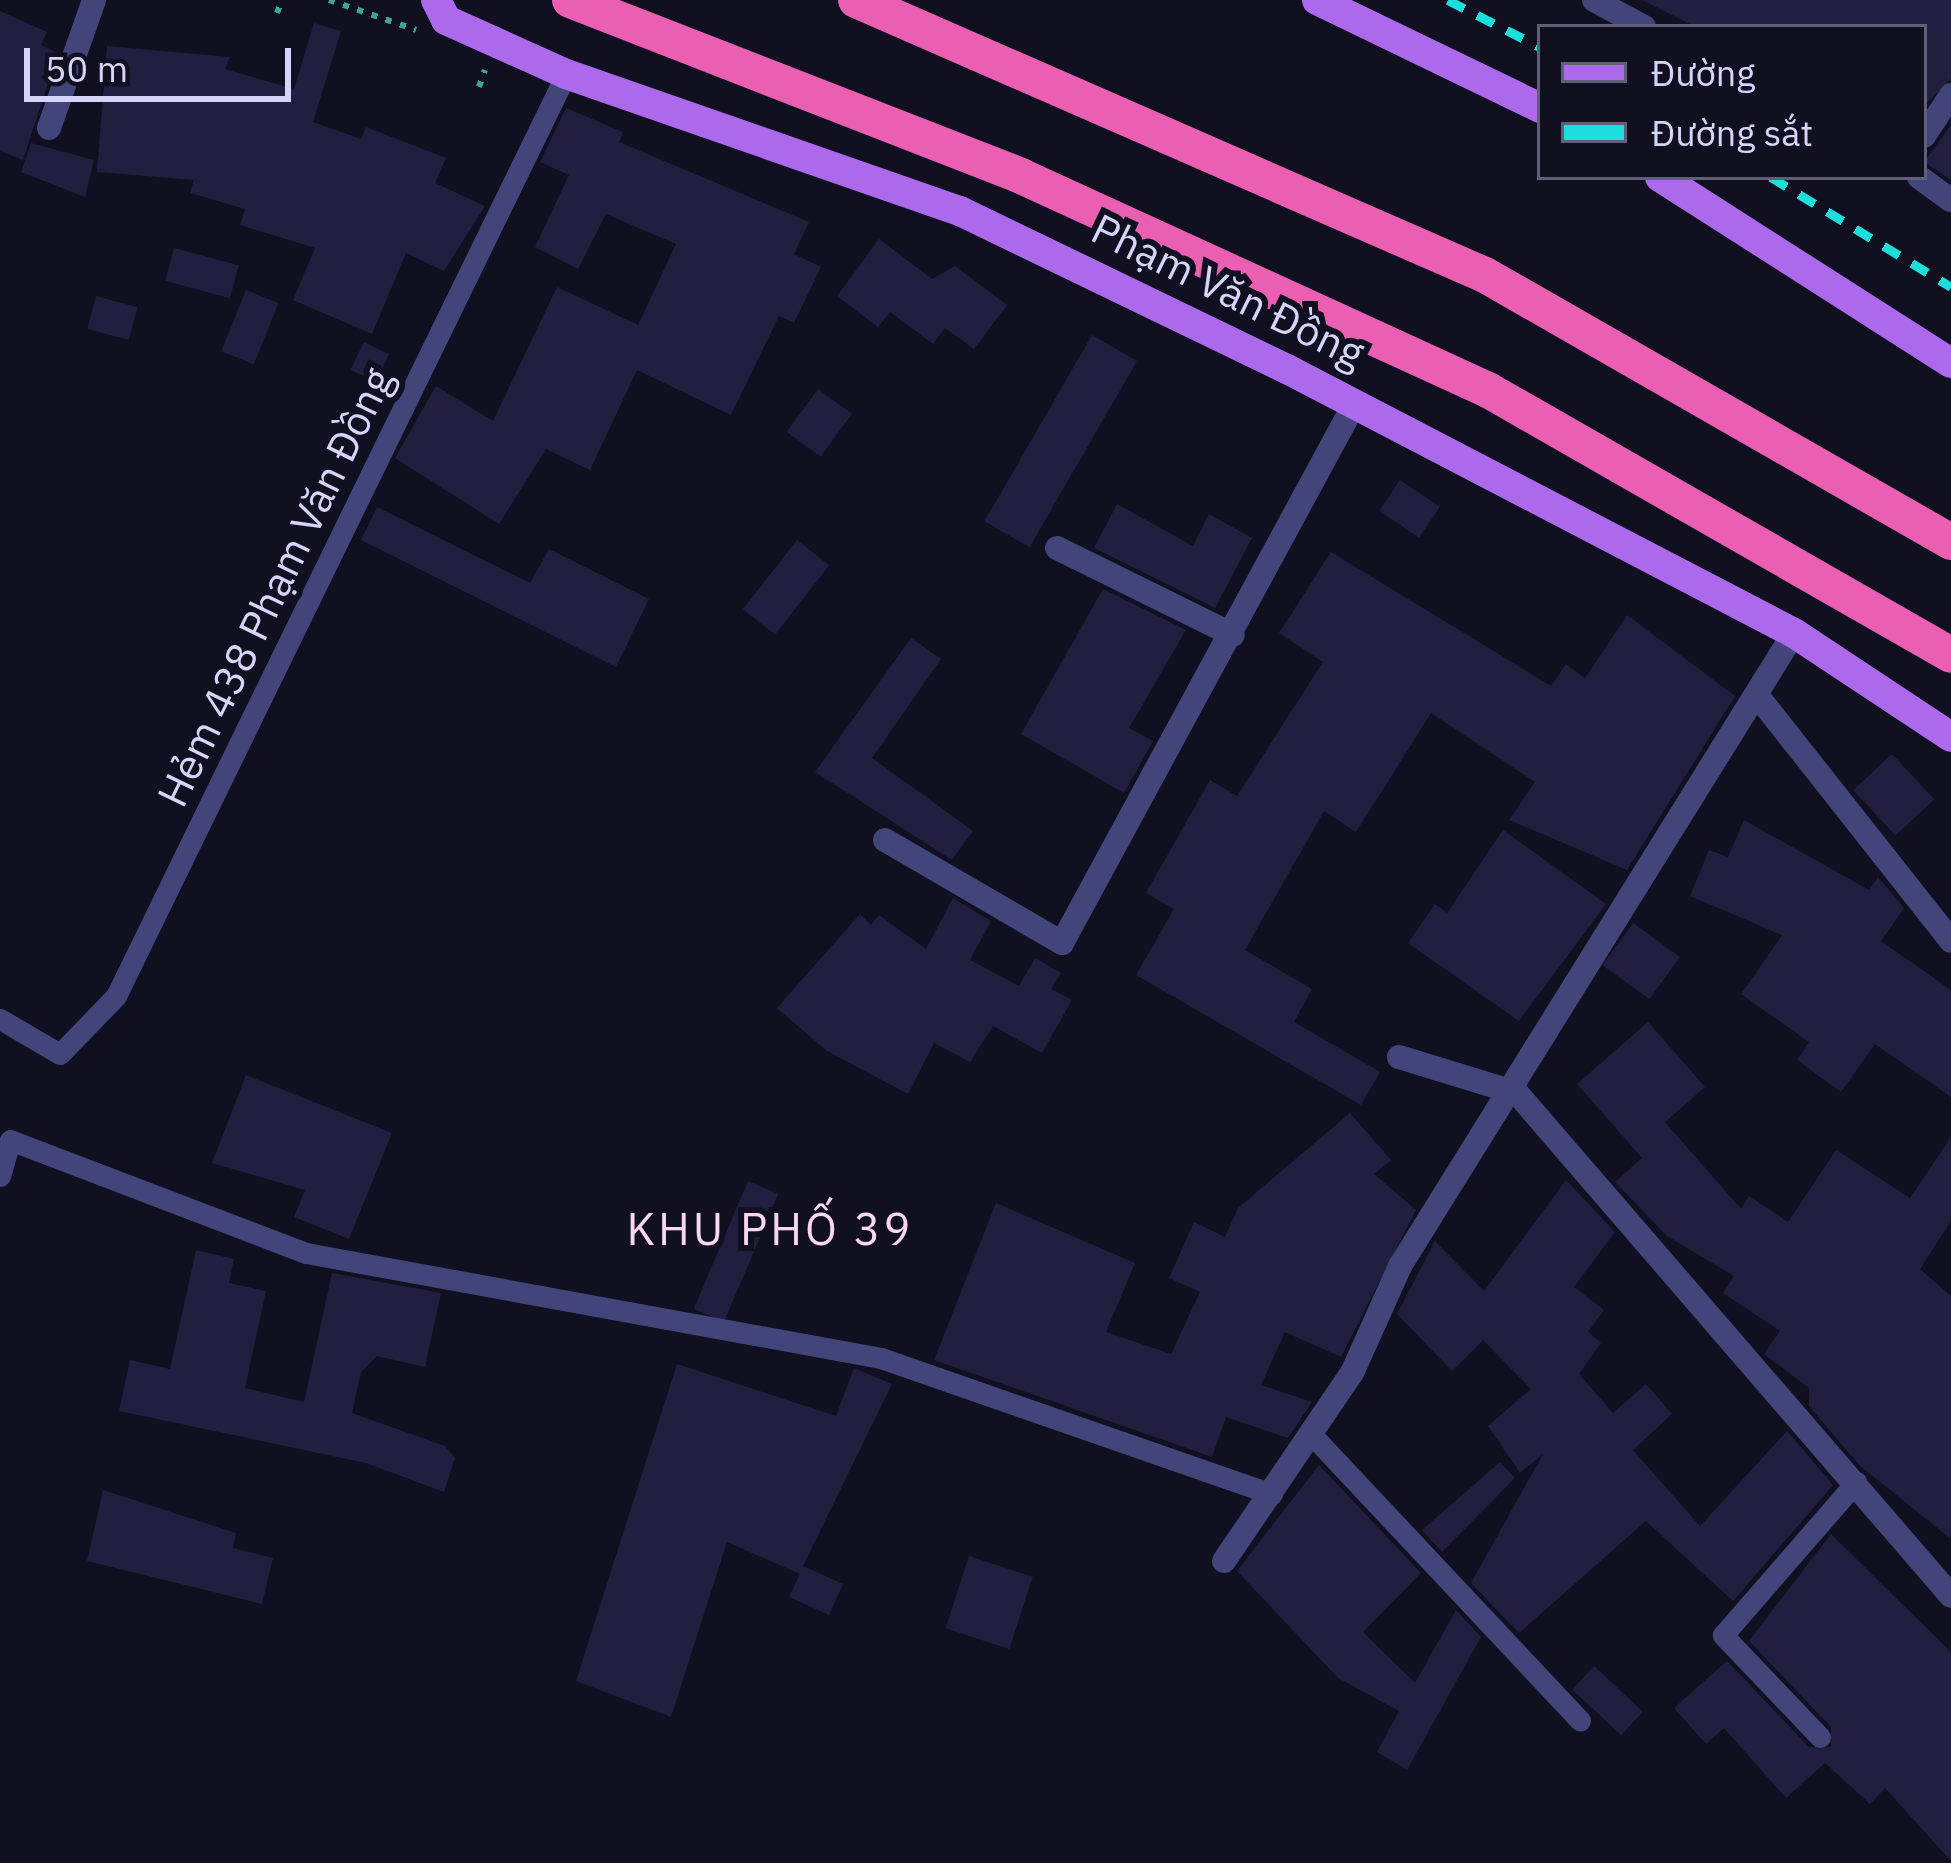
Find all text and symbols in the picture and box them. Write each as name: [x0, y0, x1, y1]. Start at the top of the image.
scale bar: [30, 24, 297, 98]
legend: [1537, 24, 1927, 180]
text: 50 m: [45, 45, 128, 92]
text: Đường: [1651, 49, 1755, 96]
text: Đường sắt: [1651, 109, 1813, 156]
street label: Phạm Văn Đồng: [1084, 203, 1372, 379]
street label: Hẻm 438 Phạm Văn Đồng: [147, 360, 403, 814]
district label: KHU PHỐ 39: [626, 1202, 914, 1256]

